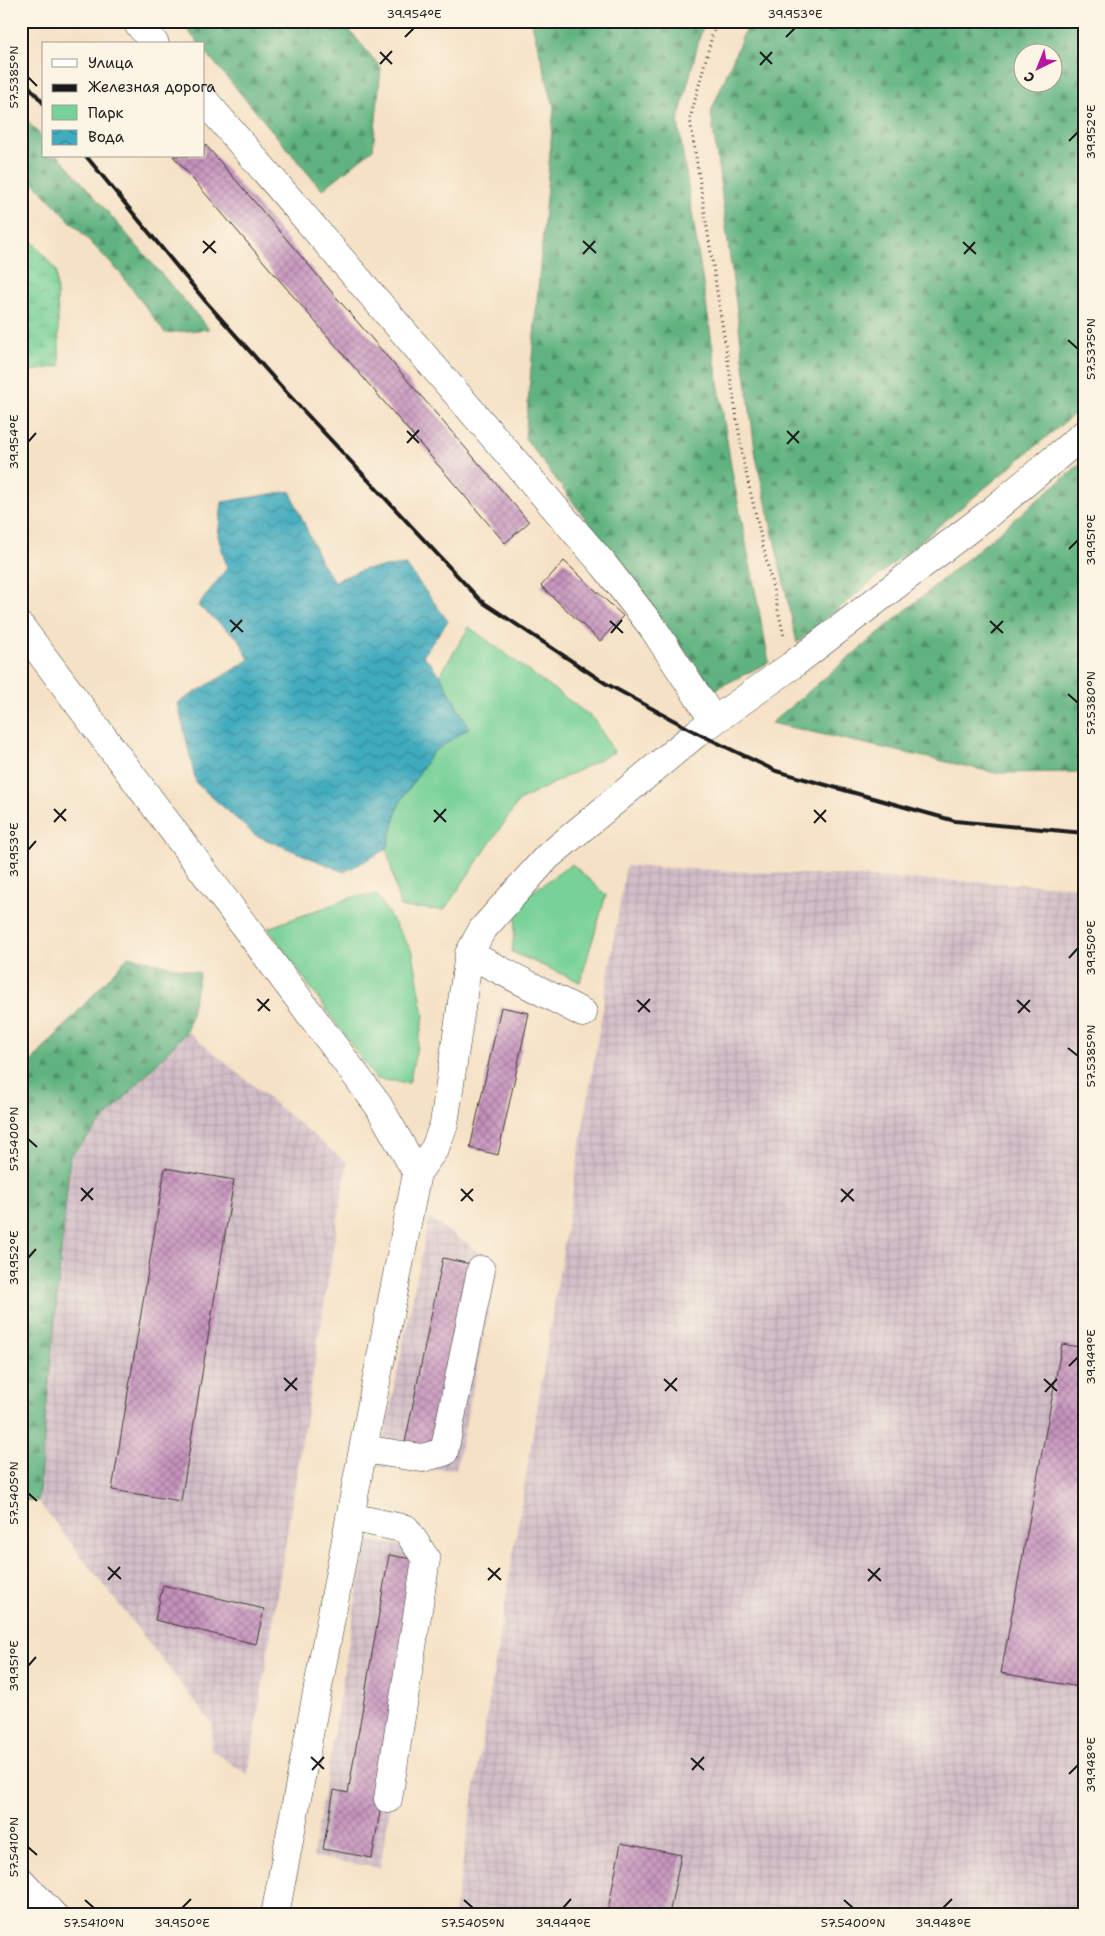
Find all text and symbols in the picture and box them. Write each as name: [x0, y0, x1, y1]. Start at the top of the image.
text: 39.954°E: [386, 6, 442, 22]
text: 39.953°E: [768, 6, 822, 22]
legend: [42, 42, 205, 158]
north arrow: [1012, 42, 1062, 92]
text: 57.5385°N: [6, 46, 22, 108]
text: Улица: [88, 53, 134, 73]
text: С: [1020, 68, 1038, 87]
text: Железная дорога: [88, 77, 216, 97]
text: Парк: [88, 103, 124, 123]
text: 39.952°E: [1083, 105, 1099, 159]
text: Вода: [88, 127, 125, 147]
text: 57.5375°N: [1083, 318, 1099, 380]
text: 39.954°E: [6, 414, 22, 470]
text: 39.951°E: [1083, 514, 1099, 566]
text: 57.5380°N: [1083, 671, 1099, 735]
text: 39.953°E: [6, 823, 22, 877]
text: 39.950°E: [1083, 920, 1099, 976]
text: 57.5385°N: [1083, 1025, 1099, 1087]
text: 57.5400°N: [6, 1107, 22, 1171]
text: 39.952°E: [6, 1231, 22, 1285]
text: 39.949°E: [1083, 1329, 1099, 1385]
text: 57.5405°N: [6, 1461, 22, 1525]
text: 39.951°E: [6, 1640, 22, 1692]
text: 39.948°E: [1083, 1737, 1099, 1793]
text: 57.5410°N: [6, 1817, 22, 1877]
text: 57.5410°N: [64, 1915, 124, 1931]
text: 39.950°E: [154, 1915, 210, 1931]
text: 57.5405°N: [441, 1915, 505, 1931]
text: 39.949°E: [535, 1915, 591, 1931]
text: 57.5400°N: [821, 1915, 885, 1931]
text: 39.948°E: [915, 1915, 971, 1931]

